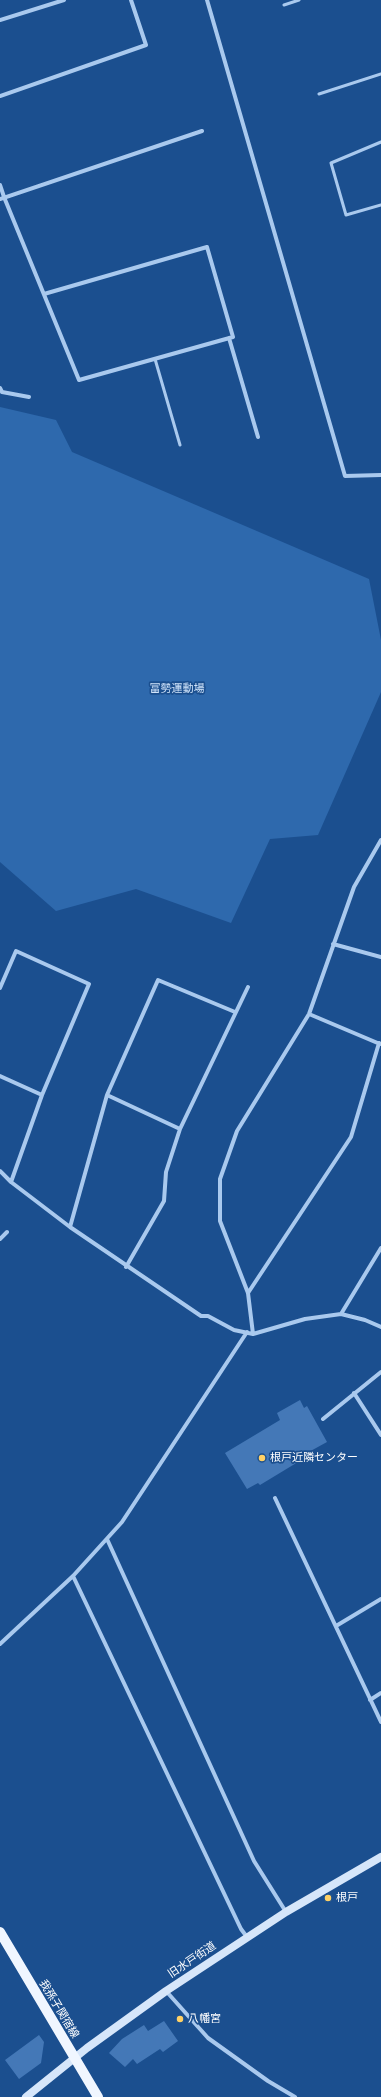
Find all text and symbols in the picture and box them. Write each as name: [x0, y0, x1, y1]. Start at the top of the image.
park label: 富勢運動場: [150, 682, 204, 696]
place label: 根戸近隣センター: [270, 1451, 358, 1465]
marker: 根戸近隣センター: [257, 1453, 267, 1463]
place label: 根戸: [336, 1891, 358, 1905]
marker: 根戸: [323, 1893, 333, 1903]
street label: 旧水戸街道: [166, 1939, 218, 1981]
street label: 我孫子関宿線: [36, 1977, 82, 2041]
place label: 八幡宮: [188, 2012, 221, 2026]
marker: 八幡宮: [175, 2014, 185, 2024]

